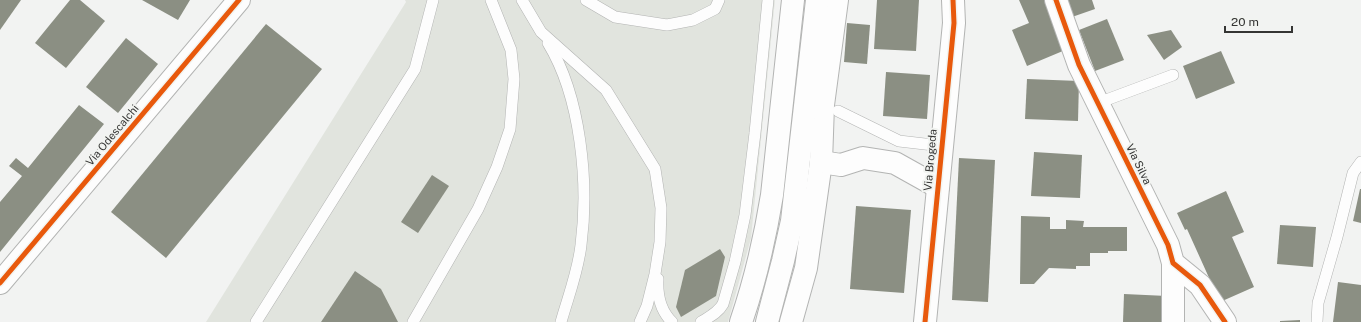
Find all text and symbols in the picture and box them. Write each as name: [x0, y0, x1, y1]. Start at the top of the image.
scale bar: [1225, 8, 1292, 34]
text: 20 m: [1231, 15, 1259, 29]
street label: Via Odescalchi: [83, 102, 141, 168]
street label: Via Brogeda: [921, 128, 939, 192]
street label: Via Silva: [1124, 142, 1154, 186]

